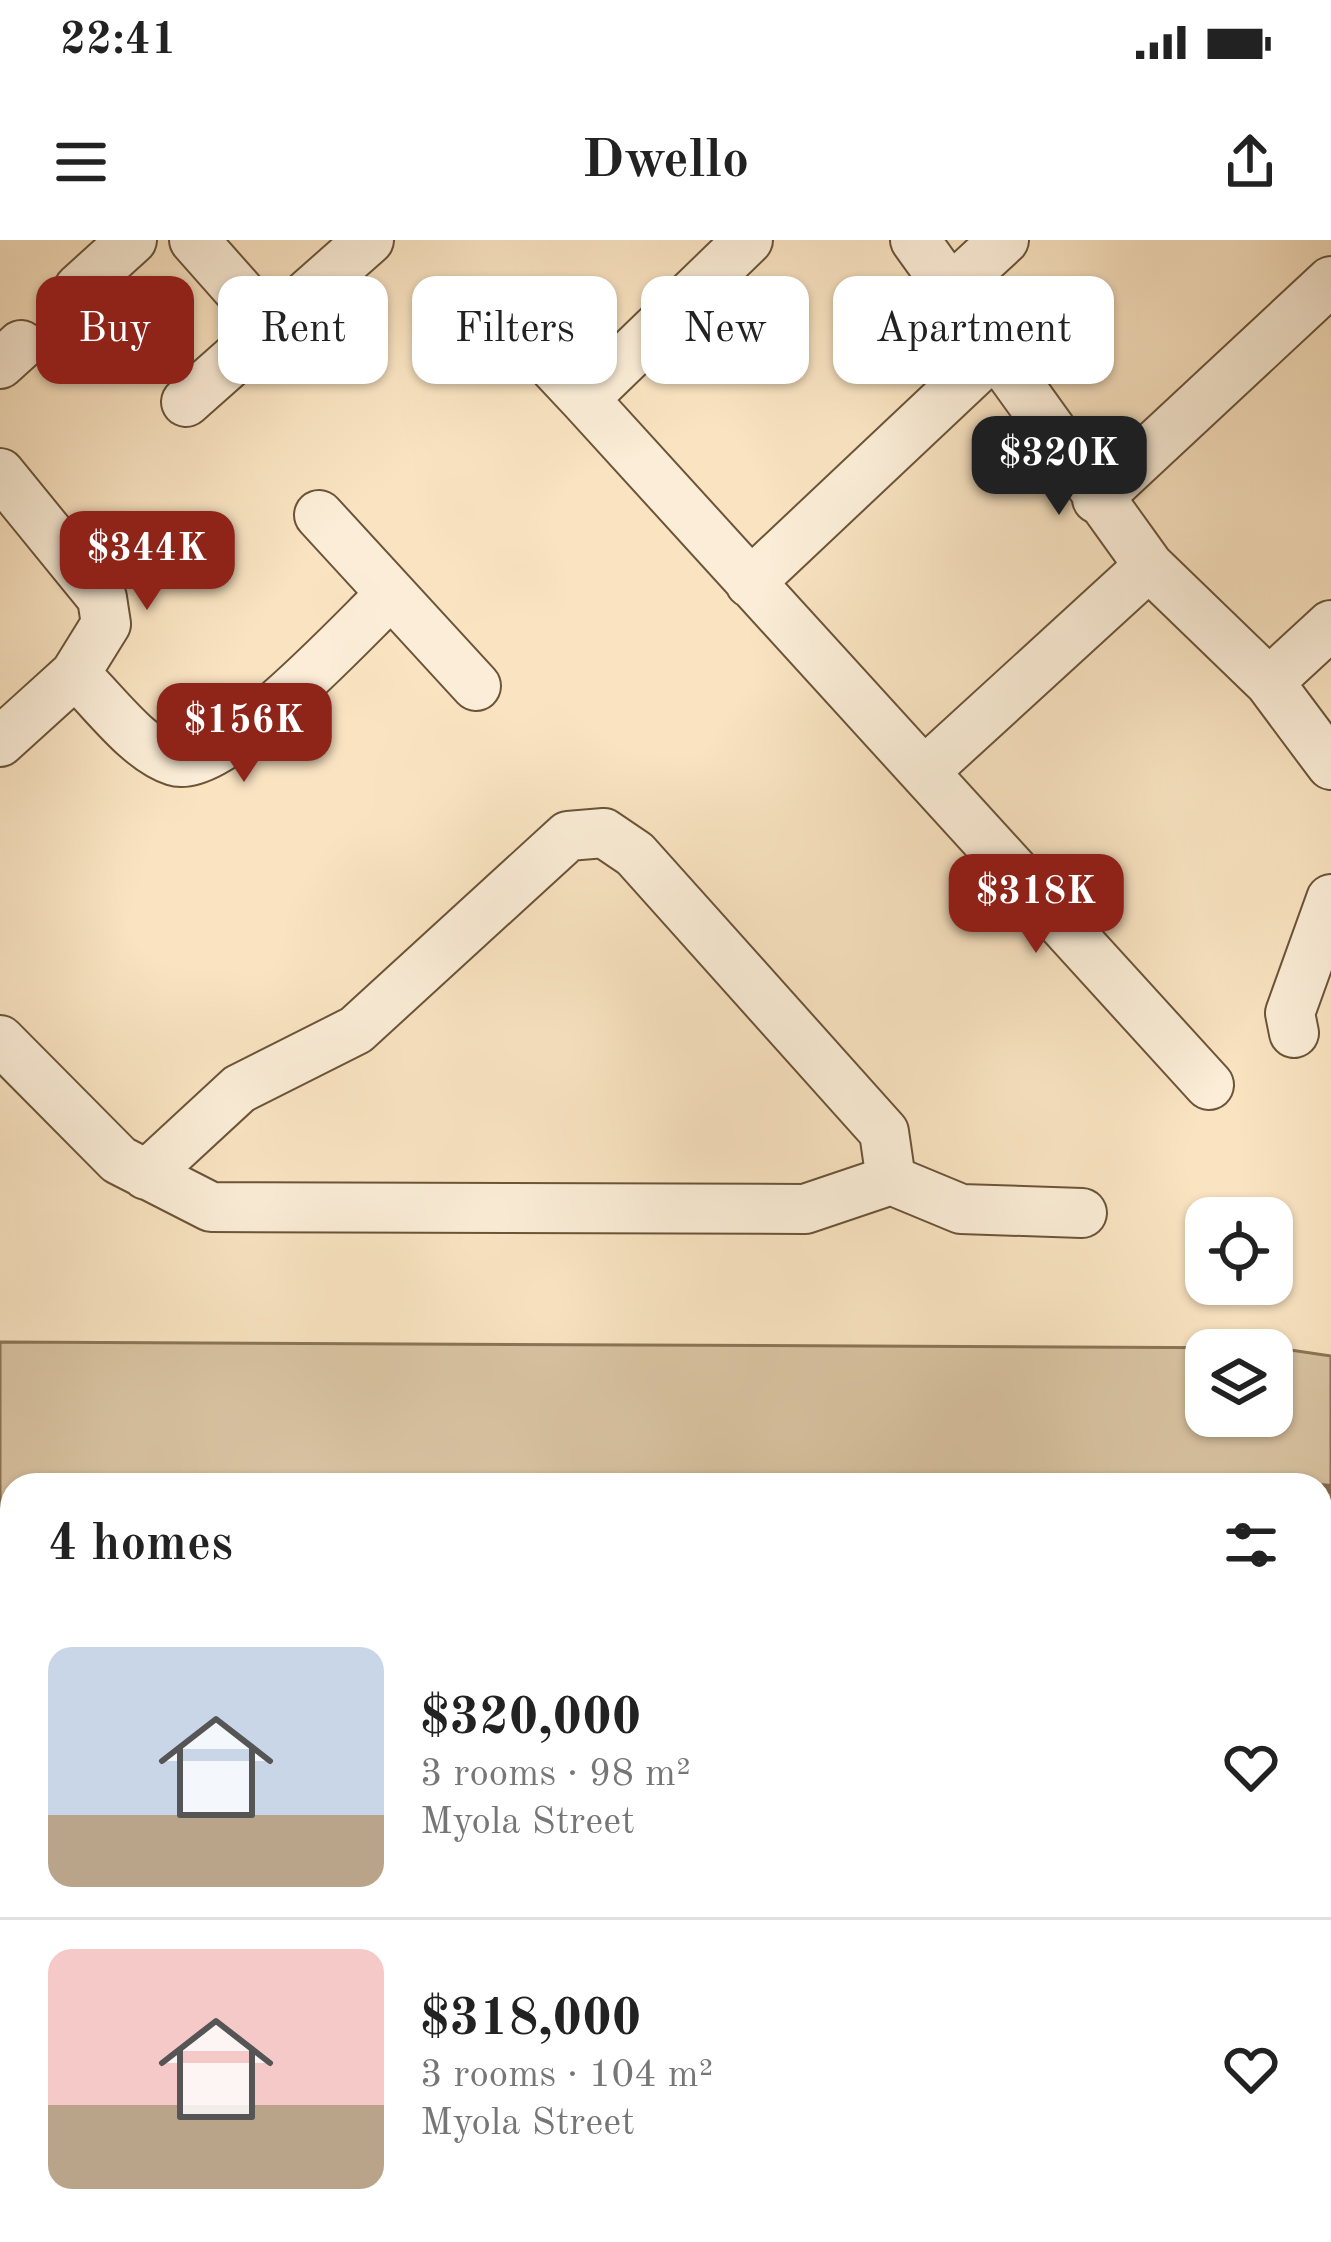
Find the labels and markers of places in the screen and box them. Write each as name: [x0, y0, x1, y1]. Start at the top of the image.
pin: $320K: [975, 416, 1143, 518]
pin: $344K: [63, 511, 231, 613]
pin: $156K: [160, 683, 328, 785]
pin: $318K: [952, 854, 1120, 956]

